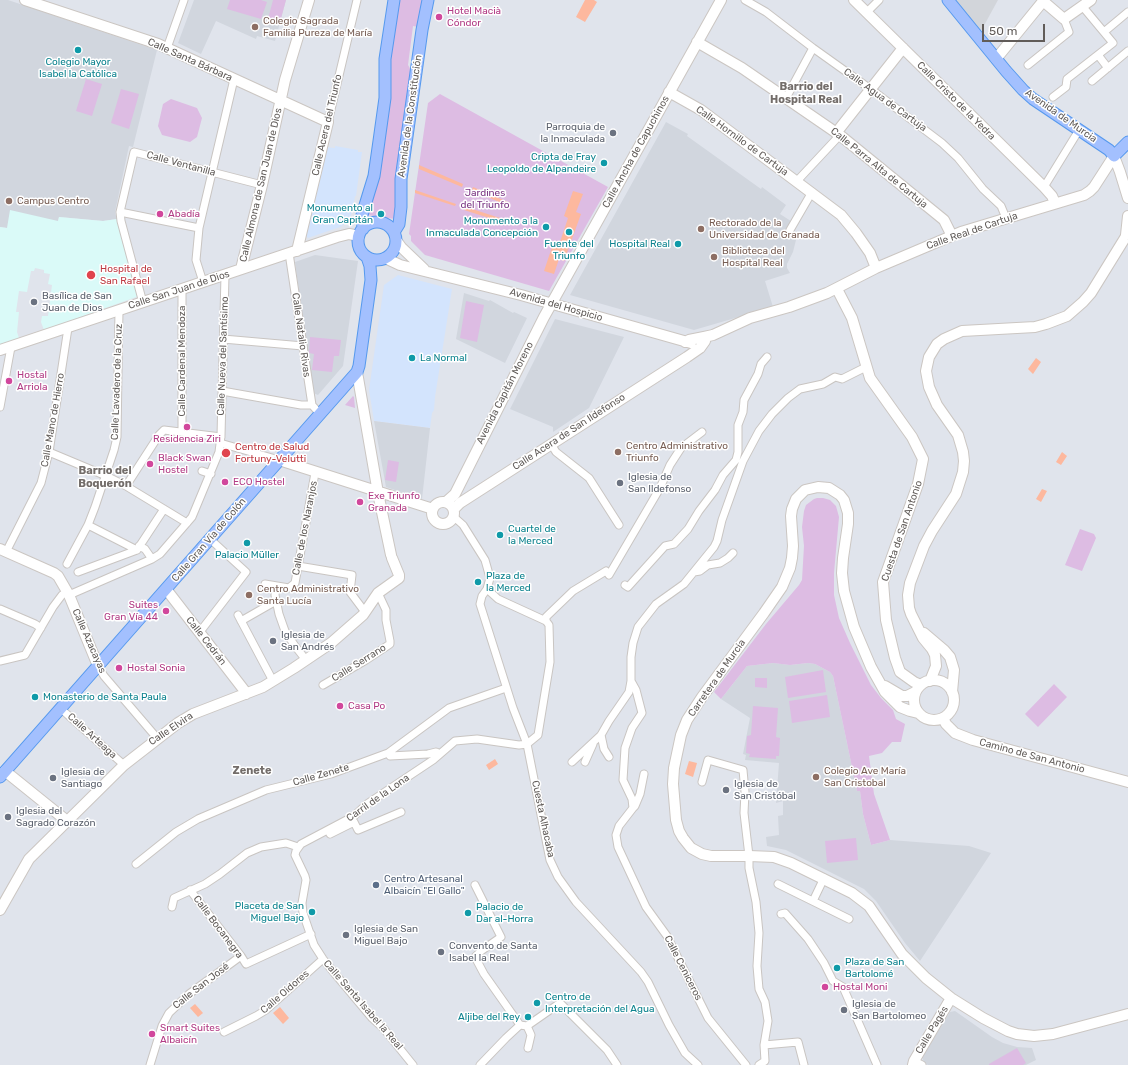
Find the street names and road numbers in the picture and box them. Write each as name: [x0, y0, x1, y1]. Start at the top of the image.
street label: Calle Santa Bárbara: [146, 36, 234, 84]
street label: Avenida de la Constitución: [395, 54, 425, 178]
street label: Calle Cristo de la Yedra: [914, 59, 998, 143]
street label: Calle Agua de Cartuja: [841, 66, 929, 134]
street label: Calle Acera del Triunfo: [309, 73, 345, 177]
street label: Avenida de Murcia: [1023, 87, 1099, 145]
street label: Calle Ancha de Capuchinos: [600, 94, 672, 210]
street label: Calle Hornillo de Cartuja: [693, 103, 791, 179]
street label: Calle Almona de San Juan de Dios: [237, 107, 285, 263]
street label: Calle Parra Alta de Cartuja: [828, 125, 930, 211]
street label: Calle Ventanilla: [145, 149, 217, 179]
street label: Calle Real de Cartuja: [925, 210, 1019, 252]
street label: Calle San Juan de Dios: [127, 268, 231, 312]
street label: Avenida del Hospicio: [508, 286, 604, 324]
street label: Calle Natalio Rivas: [289, 292, 313, 378]
street label: Calle Nueva del Santísimo: [215, 296, 231, 416]
street label: Calle Cardenal Mendoza: [176, 306, 188, 416]
street label: Calle Lavadero de la Cruz: [109, 324, 125, 440]
street label: Avenida Capitán Moreno: [474, 340, 536, 446]
street label: Calle Mano de Hierro: [39, 372, 67, 468]
street label: Calle Acera de San Ildefonso: [510, 391, 628, 473]
street label: Cuesta de San Antonio: [879, 479, 925, 583]
street label: Calle de los Naranjos: [290, 480, 320, 576]
street label: Calle Gran Vía de Colón: [169, 496, 249, 584]
street label: Calle Azacayas: [69, 607, 109, 675]
street label: Calle Cedrán: [183, 614, 229, 668]
street label: Carretera de Murcia: [686, 637, 748, 719]
street label: Calle Serrano: [330, 642, 388, 684]
street label: Calle Elvira: [147, 710, 195, 748]
street label: Calle Arteaga: [65, 711, 119, 761]
street label: Camino de San Antonio: [978, 736, 1086, 776]
street label: Calle Zenete: [292, 761, 350, 789]
street label: Carril de la Lona: [344, 772, 412, 824]
street label: Cuesta Alhacaba: [529, 779, 557, 859]
street label: Calle Bocanegra: [191, 893, 245, 961]
street label: Calle Ceniceros: [661, 933, 705, 1003]
street label: Calle Santa Isabel la Real: [321, 958, 405, 1052]
street label: Calle San José: [170, 960, 232, 1012]
street label: Calle Oidores: [258, 968, 312, 1016]
street label: Calle Pagés: [913, 1004, 951, 1056]

